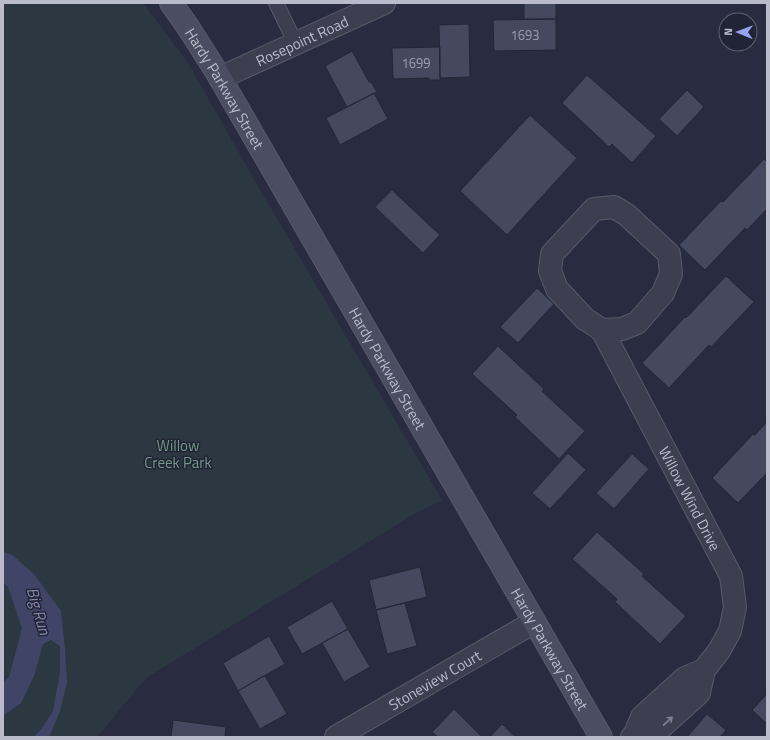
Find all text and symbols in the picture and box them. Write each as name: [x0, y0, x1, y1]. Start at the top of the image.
street label: Rosepoint Road: [252, 9, 352, 72]
north arrow: [718, 12, 758, 52]
street label: Hardy Parkway Street: [180, 23, 271, 154]
house number: 1693: [510, 25, 540, 45]
text: N: [720, 28, 736, 36]
house number: 1699: [401, 53, 431, 73]
street label: Hardy Parkway Street: [343, 303, 433, 434]
park label: Willow Creek Park: [144, 434, 212, 474]
street label: Willow Wind Drive: [653, 442, 727, 554]
street label: Hardy Parkway Street: [506, 583, 595, 715]
water label: Big Run: [21, 584, 58, 639]
street label: Stoneview Court: [384, 643, 486, 716]
one-way arrow: [663, 716, 673, 726]

